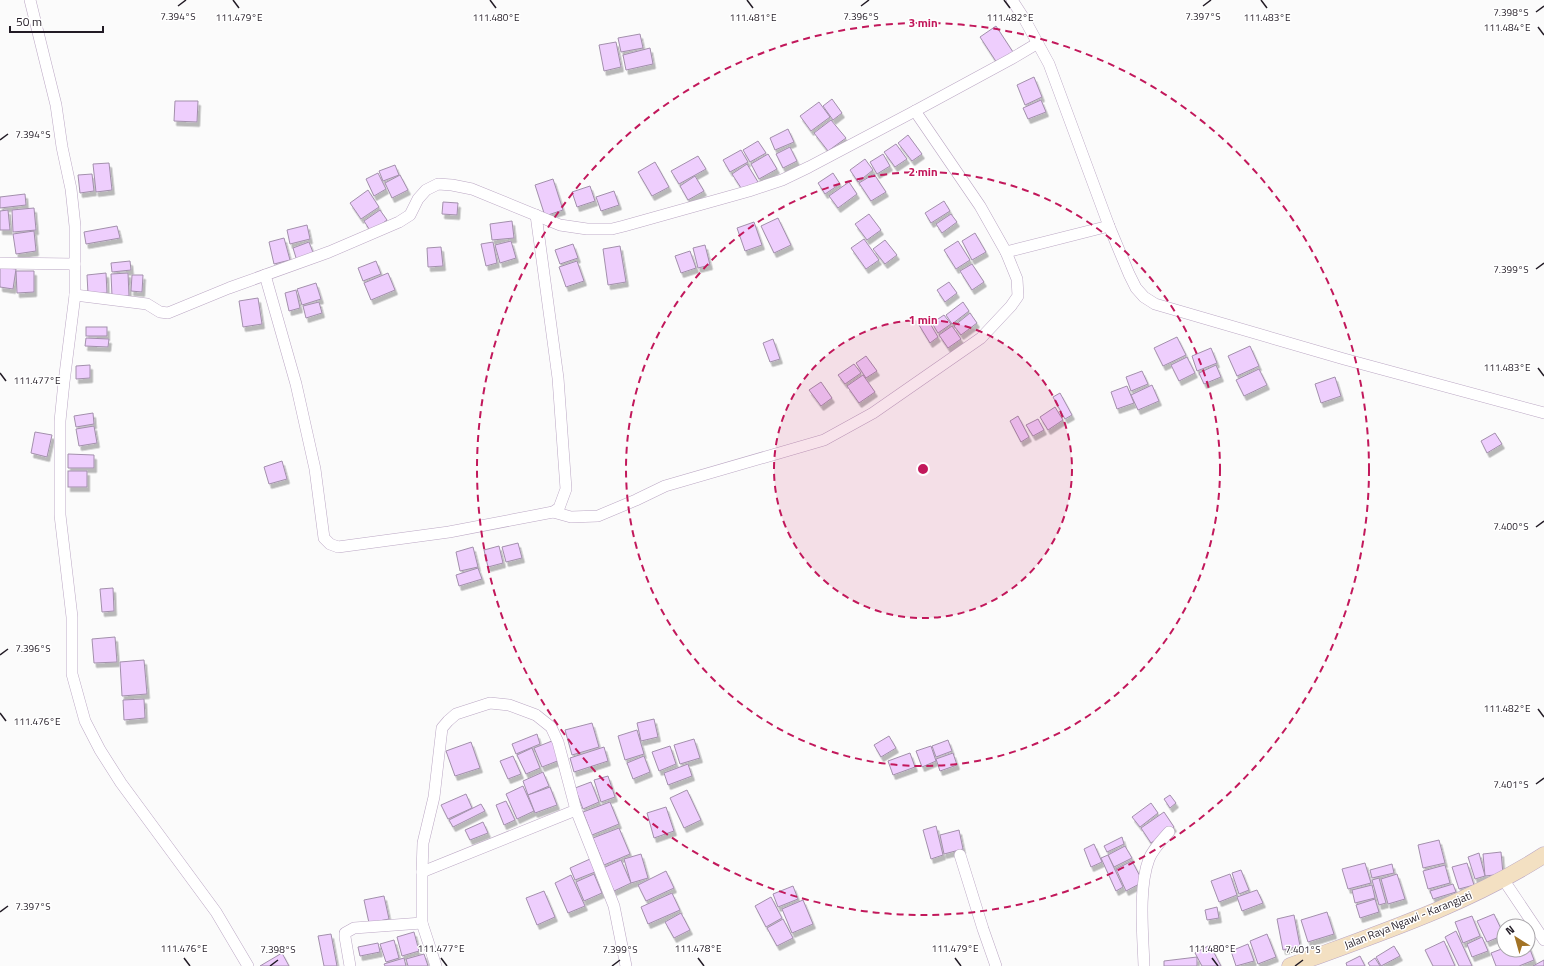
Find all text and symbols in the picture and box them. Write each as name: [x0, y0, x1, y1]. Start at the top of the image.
text: 7.398°S: [1493, 5, 1529, 20]
scale bar: [10, 8, 103, 34]
text: 7.394°S: [160, 9, 196, 24]
text: 7.396°S: [843, 9, 879, 24]
text: 7.397°S: [1185, 9, 1221, 24]
text: 111.479°E: [216, 10, 263, 25]
text: 111.480°E: [473, 10, 520, 25]
text: 111.481°E: [730, 10, 777, 25]
text: 111.482°E: [987, 10, 1034, 25]
text: 111.483°E: [1244, 10, 1291, 25]
text: 50 m: [16, 12, 42, 31]
text: 3 min: [908, 13, 938, 32]
text: 111.484°E: [1484, 20, 1531, 35]
text: 7.394°S: [15, 127, 51, 142]
text: 2 min: [908, 162, 938, 181]
text: 7.399°S: [1493, 262, 1529, 277]
text: 1 min: [908, 310, 938, 329]
text: 111.483°E: [1484, 360, 1531, 375]
text: 111.477°E: [14, 373, 61, 388]
centre of rings: [916, 462, 930, 476]
text: 7.400°S: [1493, 519, 1529, 534]
text: 7.396°S: [15, 641, 51, 656]
text: 111.482°E: [1484, 701, 1531, 716]
text: 111.476°E: [14, 714, 61, 729]
text: 7.401°S: [1493, 777, 1529, 792]
street label: Jalan Raya Ngawi - Karangjati: [1342, 887, 1474, 953]
text: 7.397°S: [15, 899, 51, 914]
north arrow: [1496, 918, 1536, 958]
text: N: [1502, 921, 1518, 939]
text: 111.476°E: [161, 941, 208, 956]
text: 111.477°E: [418, 941, 465, 956]
text: 111.478°E: [675, 941, 722, 956]
text: 111.479°E: [932, 941, 979, 956]
text: 111.480°E: [1189, 941, 1236, 956]
text: 7.398°S: [260, 942, 296, 957]
text: 7.399°S: [602, 942, 638, 957]
text: 7.401°S: [1285, 942, 1321, 957]

